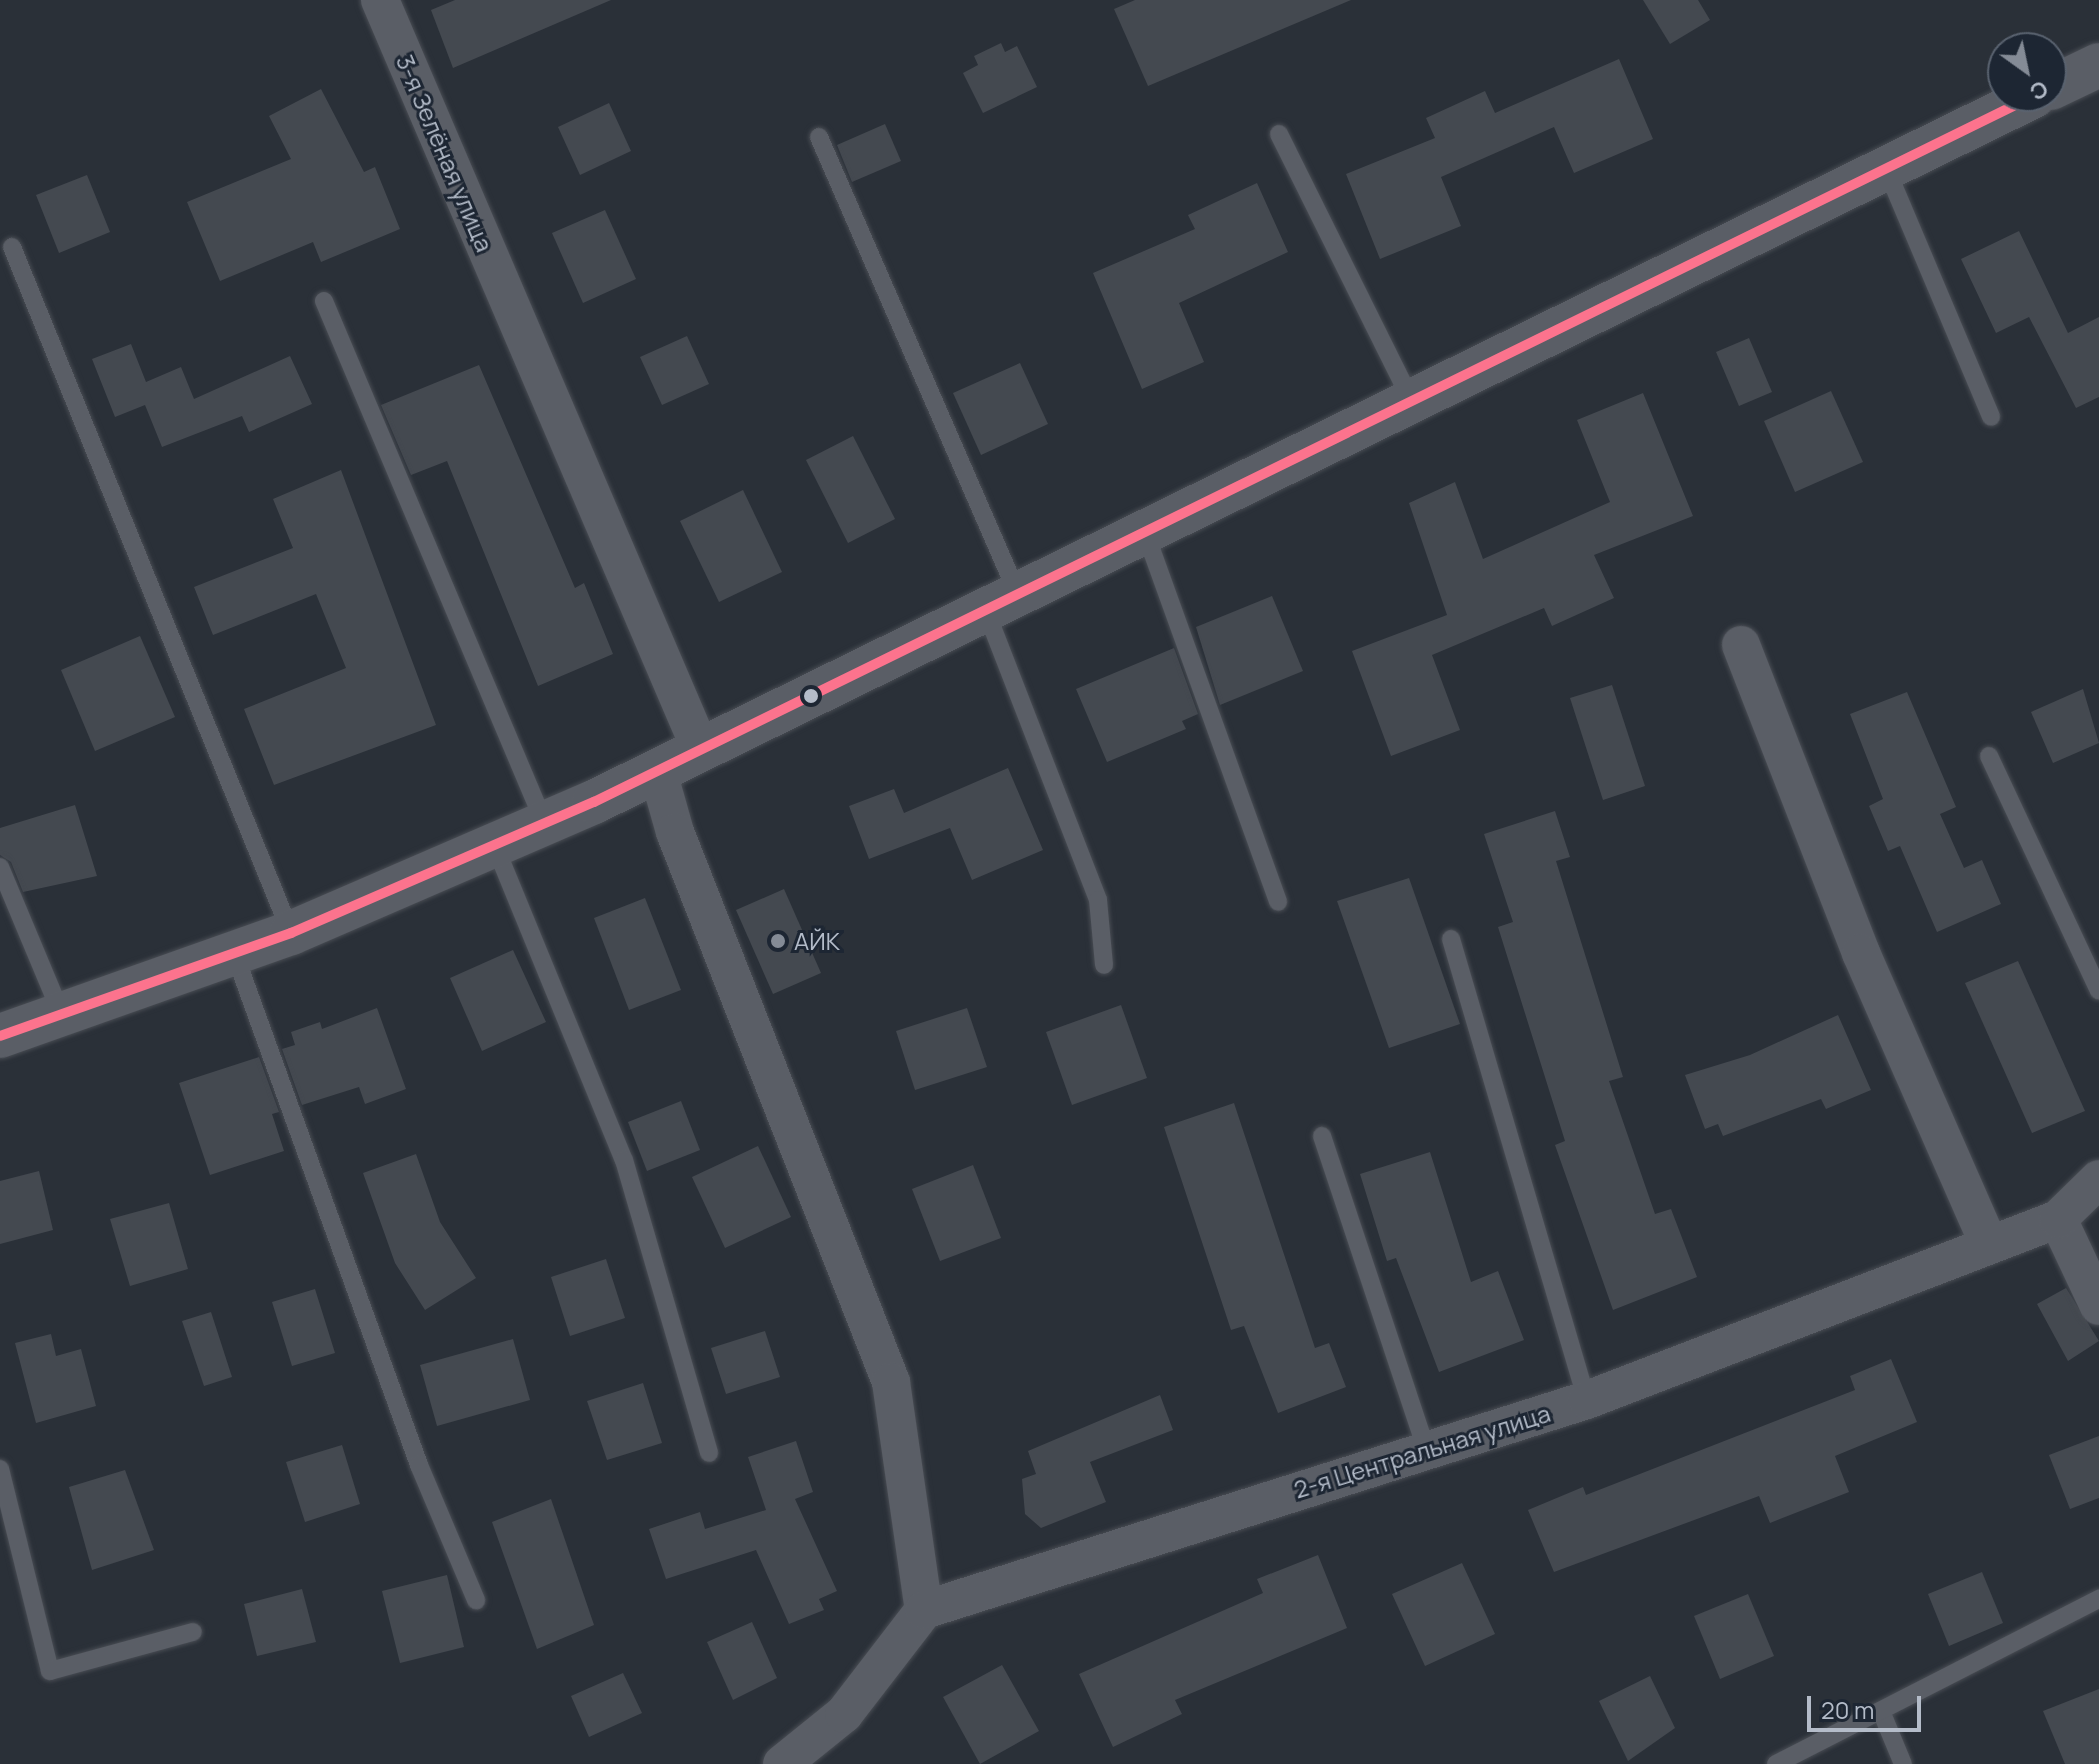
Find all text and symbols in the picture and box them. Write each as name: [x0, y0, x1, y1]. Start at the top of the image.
north arrow: [1987, 32, 2067, 112]
street label: 3-я Зелёная улица: [391, 50, 499, 256]
text: С: [2024, 73, 2054, 107]
unlabelled marker: [803, 688, 819, 704]
place label: АЙК: [794, 927, 840, 955]
marker: АЙК: [769, 932, 787, 950]
street label: 2-я Центральная улица: [1290, 1398, 1554, 1504]
scale bar: [1811, 1680, 1925, 1730]
text: 20 m: [1821, 1693, 1874, 1726]

